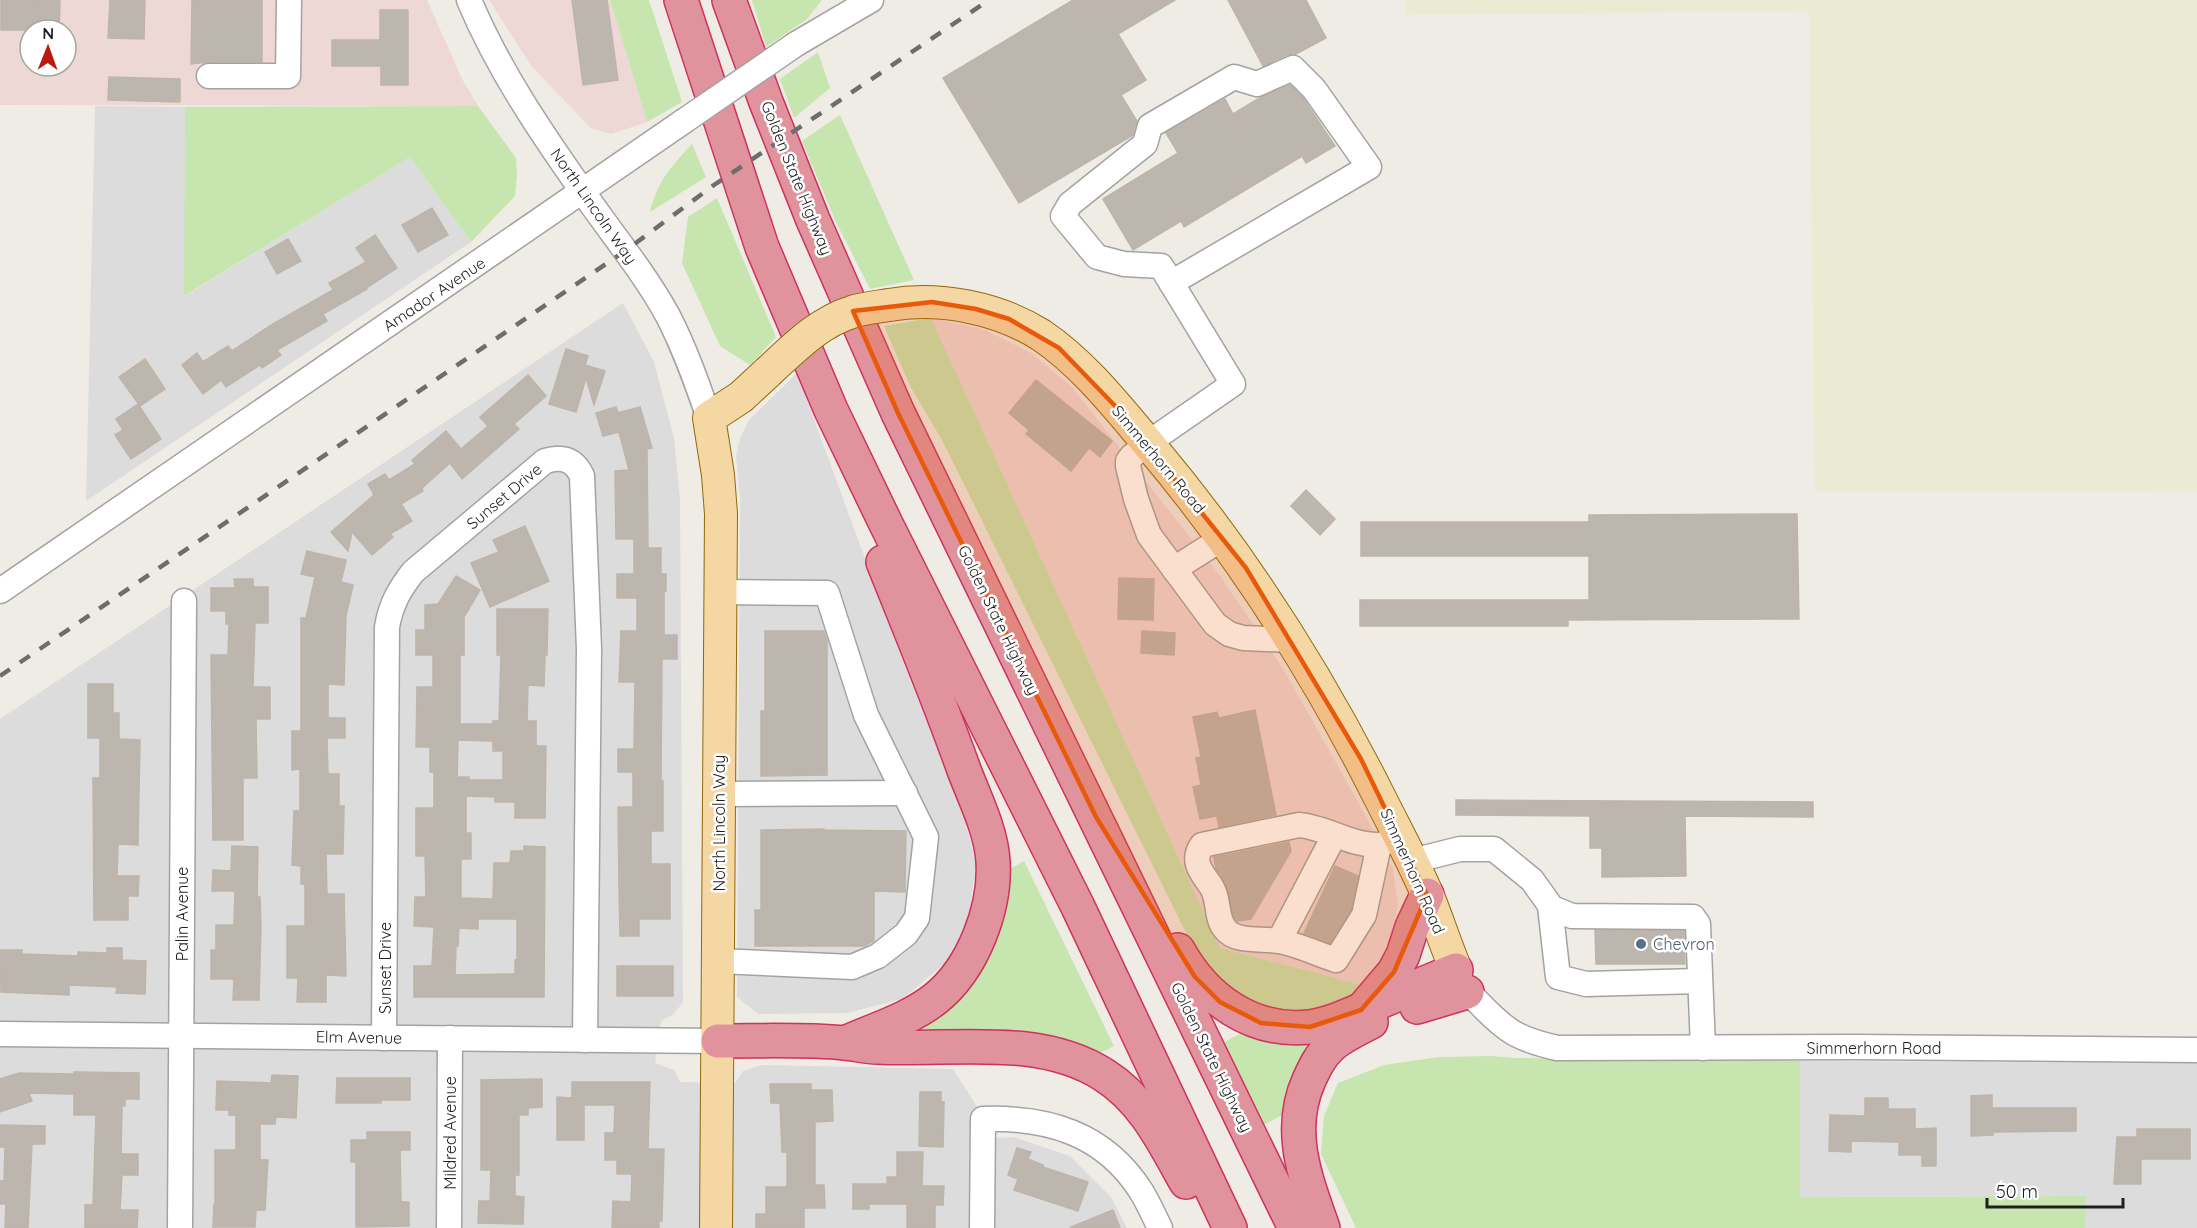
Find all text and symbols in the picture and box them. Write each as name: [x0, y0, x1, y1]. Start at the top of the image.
north arrow: [18, 18, 78, 78]
text: N: [42, 23, 54, 43]
street label: Golden State Highway: [757, 98, 837, 258]
street label: North Lincoln Way: [547, 144, 641, 268]
street label: Amador Avenue: [379, 252, 489, 336]
street label: Simmerhorn Road: [1108, 401, 1210, 517]
street label: Sunset Drive: [462, 459, 546, 533]
street label: Golden State Highway: [954, 542, 1044, 698]
street label: North Lincoln Way: [709, 755, 729, 891]
street label: Simmerhorn Road: [1376, 805, 1450, 937]
street label: Palin Avenue: [172, 867, 192, 961]
street label: Sunset Drive: [375, 922, 395, 1014]
place label: Chevron: [1653, 934, 1715, 954]
marker: Chevron: [1634, 937, 1648, 951]
street label: Golden State Highway: [1167, 979, 1257, 1135]
street label: Elm Avenue: [316, 1026, 402, 1048]
street label: Simmerhorn Road: [1806, 1038, 1942, 1058]
street label: Mildred Avenue: [440, 1076, 460, 1190]
scale bar: [1987, 1171, 2124, 1209]
text: 50 m: [1996, 1180, 2038, 1203]

